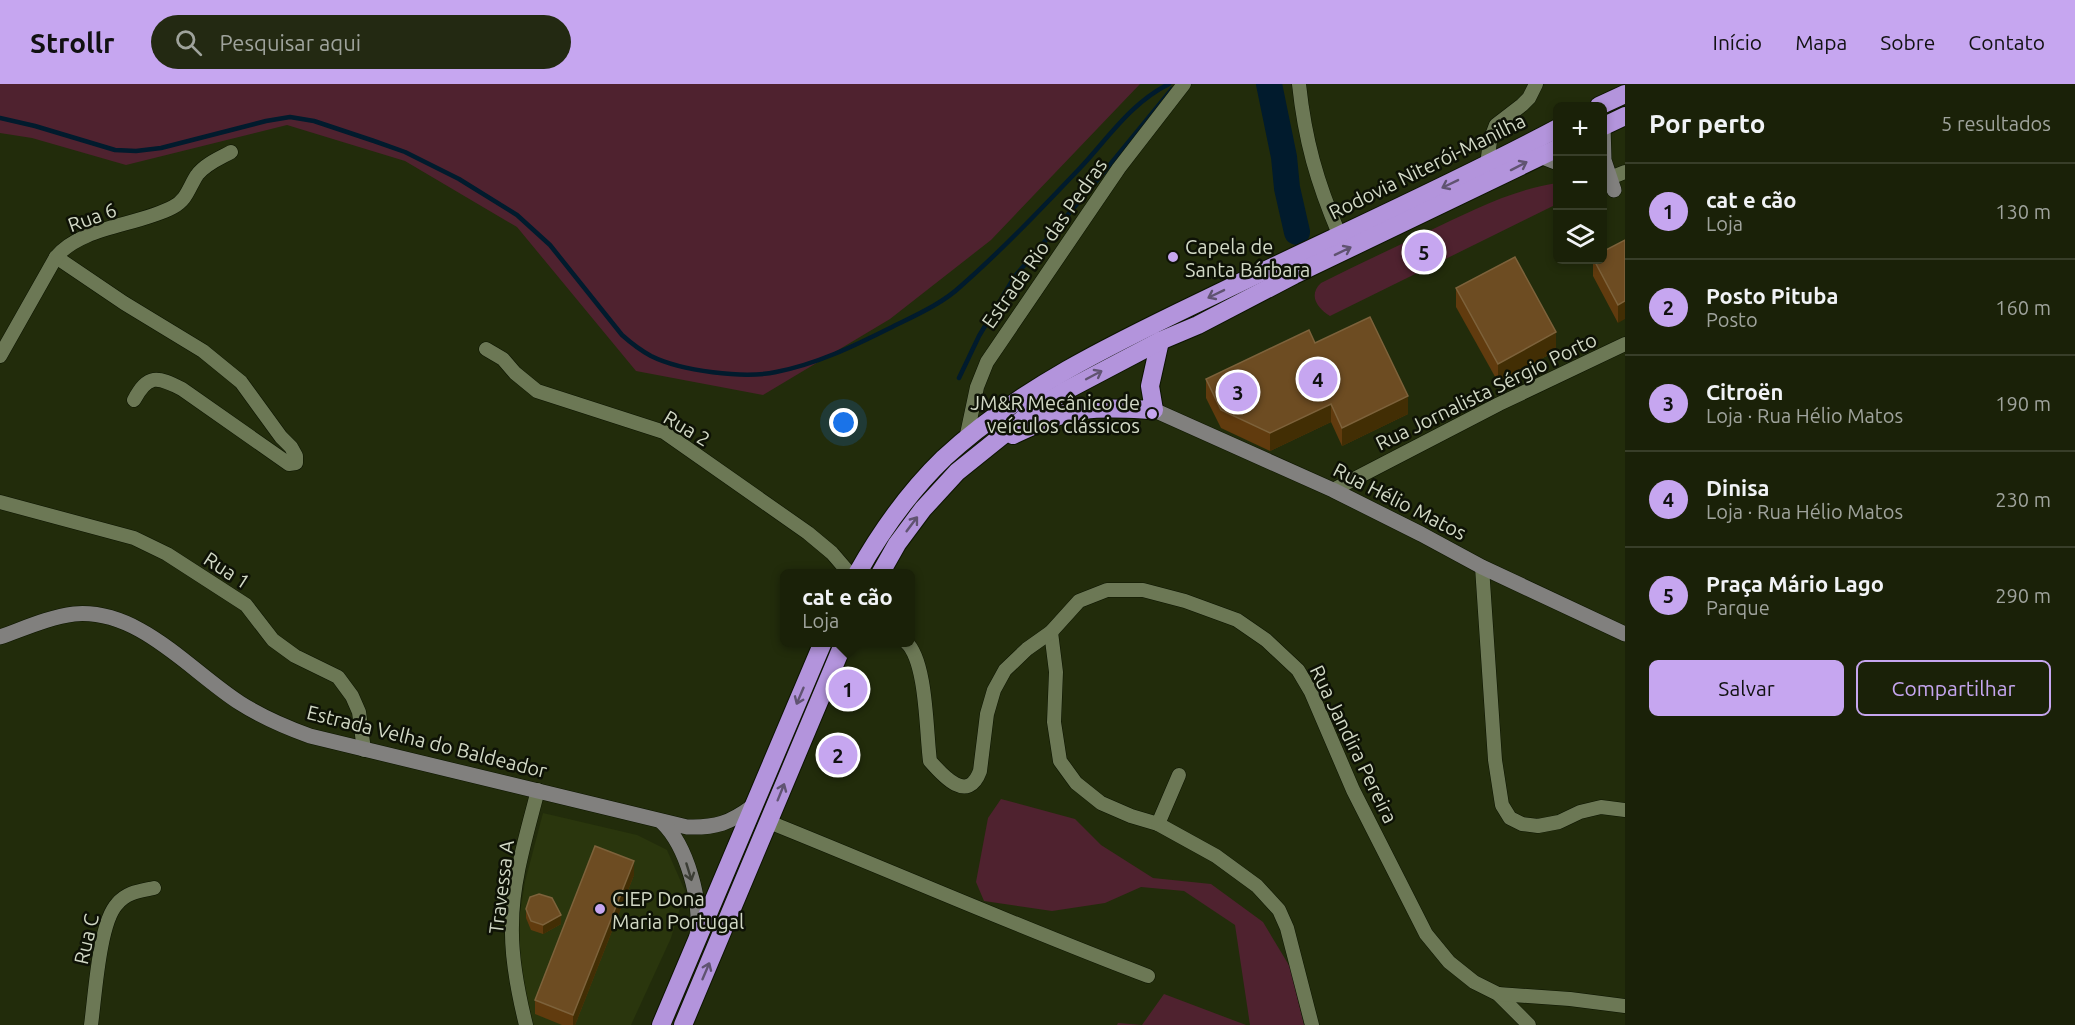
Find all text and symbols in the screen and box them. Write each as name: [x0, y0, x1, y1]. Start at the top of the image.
search box: [151, 15, 571, 69]
icon: search: [172, 26, 205, 59]
text: Strollr: [30, 27, 115, 58]
text: Pesquisar aqui: [220, 30, 361, 55]
text: Início: [1713, 30, 1762, 54]
text: Mapa: [1795, 30, 1847, 54]
text: Sobre: [1880, 30, 1935, 54]
text: Contato: [1968, 30, 2045, 54]
map controls: [1553, 102, 1607, 264]
button: +: [1553, 102, 1607, 156]
street label: Rodovia Niterói-Manilha: [1325, 108, 1529, 224]
text: Por perto: [1649, 109, 1765, 138]
text: 5 resultados: [1941, 112, 2051, 135]
street label: Estrada Rio das Pedras: [977, 154, 1111, 332]
button: −: [1553, 156, 1607, 210]
one-way arrow: [1509, 160, 1527, 172]
one-way arrow: [1441, 178, 1459, 190]
text: cat e cão: [1706, 187, 1796, 212]
street label: Rua 6: [65, 198, 119, 236]
text: 1: [1663, 200, 1674, 223]
text: 130 m: [1995, 200, 2051, 223]
button: layers: [1553, 210, 1607, 264]
text: Loja: [1706, 212, 1743, 235]
pin: 5: [1404, 230, 1444, 274]
place label: Capela de Santa Bárbara: [1185, 235, 1310, 281]
one-way arrow: [1334, 245, 1352, 257]
marker: Capela de Santa Bárbara: [1166, 250, 1180, 264]
text: Posto Pituba: [1706, 283, 1838, 308]
one-way arrow: [1208, 288, 1226, 300]
text: 2: [1663, 296, 1674, 319]
text: 160 m: [1995, 296, 2051, 319]
text: Posto: [1706, 308, 1758, 331]
street label: Rua Jornalista Sérgio Porto: [1372, 327, 1600, 455]
pin: 4: [1298, 356, 1338, 402]
one-way arrow: [1084, 369, 1102, 380]
pin: 3: [1218, 370, 1258, 414]
text: Citroën: [1706, 379, 1783, 404]
place label: JM&R Mecânico de veículos clássicos: [970, 391, 1140, 437]
text: 3: [1663, 392, 1674, 415]
text: 190 m: [1995, 392, 2051, 415]
text: Loja · Rua Hélio Matos: [1706, 404, 1903, 427]
street label: Rua 2: [660, 405, 714, 451]
marker: JM&R Mecânico de veículos clássicos: [1145, 407, 1159, 421]
your location: [829, 408, 858, 437]
street label: Rua Hélio Matos: [1330, 458, 1470, 544]
text: Dinisa: [1706, 475, 1769, 500]
text: 4: [1663, 488, 1674, 511]
text: 230 m: [1995, 488, 2051, 511]
text: Loja · Rua Hélio Matos: [1706, 500, 1903, 523]
one-way arrow: [905, 517, 918, 533]
street label: Rua 1: [200, 547, 254, 593]
popup: [780, 569, 915, 647]
text: Praça Mário Lago: [1706, 571, 1884, 596]
text: cat e cão: [802, 584, 893, 609]
text: 5: [1663, 584, 1674, 607]
text: 290 m: [1995, 584, 2051, 607]
text: Parque: [1706, 596, 1770, 619]
text: Loja: [802, 609, 839, 632]
button: Salvar: [1649, 660, 1844, 716]
button: Compartilhar: [1856, 660, 2051, 716]
street label: Rua Jandira Pereira: [1306, 661, 1402, 827]
pin: 1: [828, 666, 868, 712]
one-way arrow: [794, 687, 805, 705]
street label: Estrada Velha do Baldeador: [304, 700, 550, 782]
pin: 2: [818, 732, 858, 778]
one-way arrow: [776, 783, 787, 801]
street label: Travessa A: [484, 839, 518, 935]
one-way arrow: [684, 862, 695, 881]
place label: CIEP Dona Maria Portugal: [612, 887, 744, 933]
marker: CIEP Dona Maria Portugal: [593, 902, 607, 916]
street label: Rua C: [69, 912, 103, 966]
one-way arrow: [700, 963, 712, 981]

